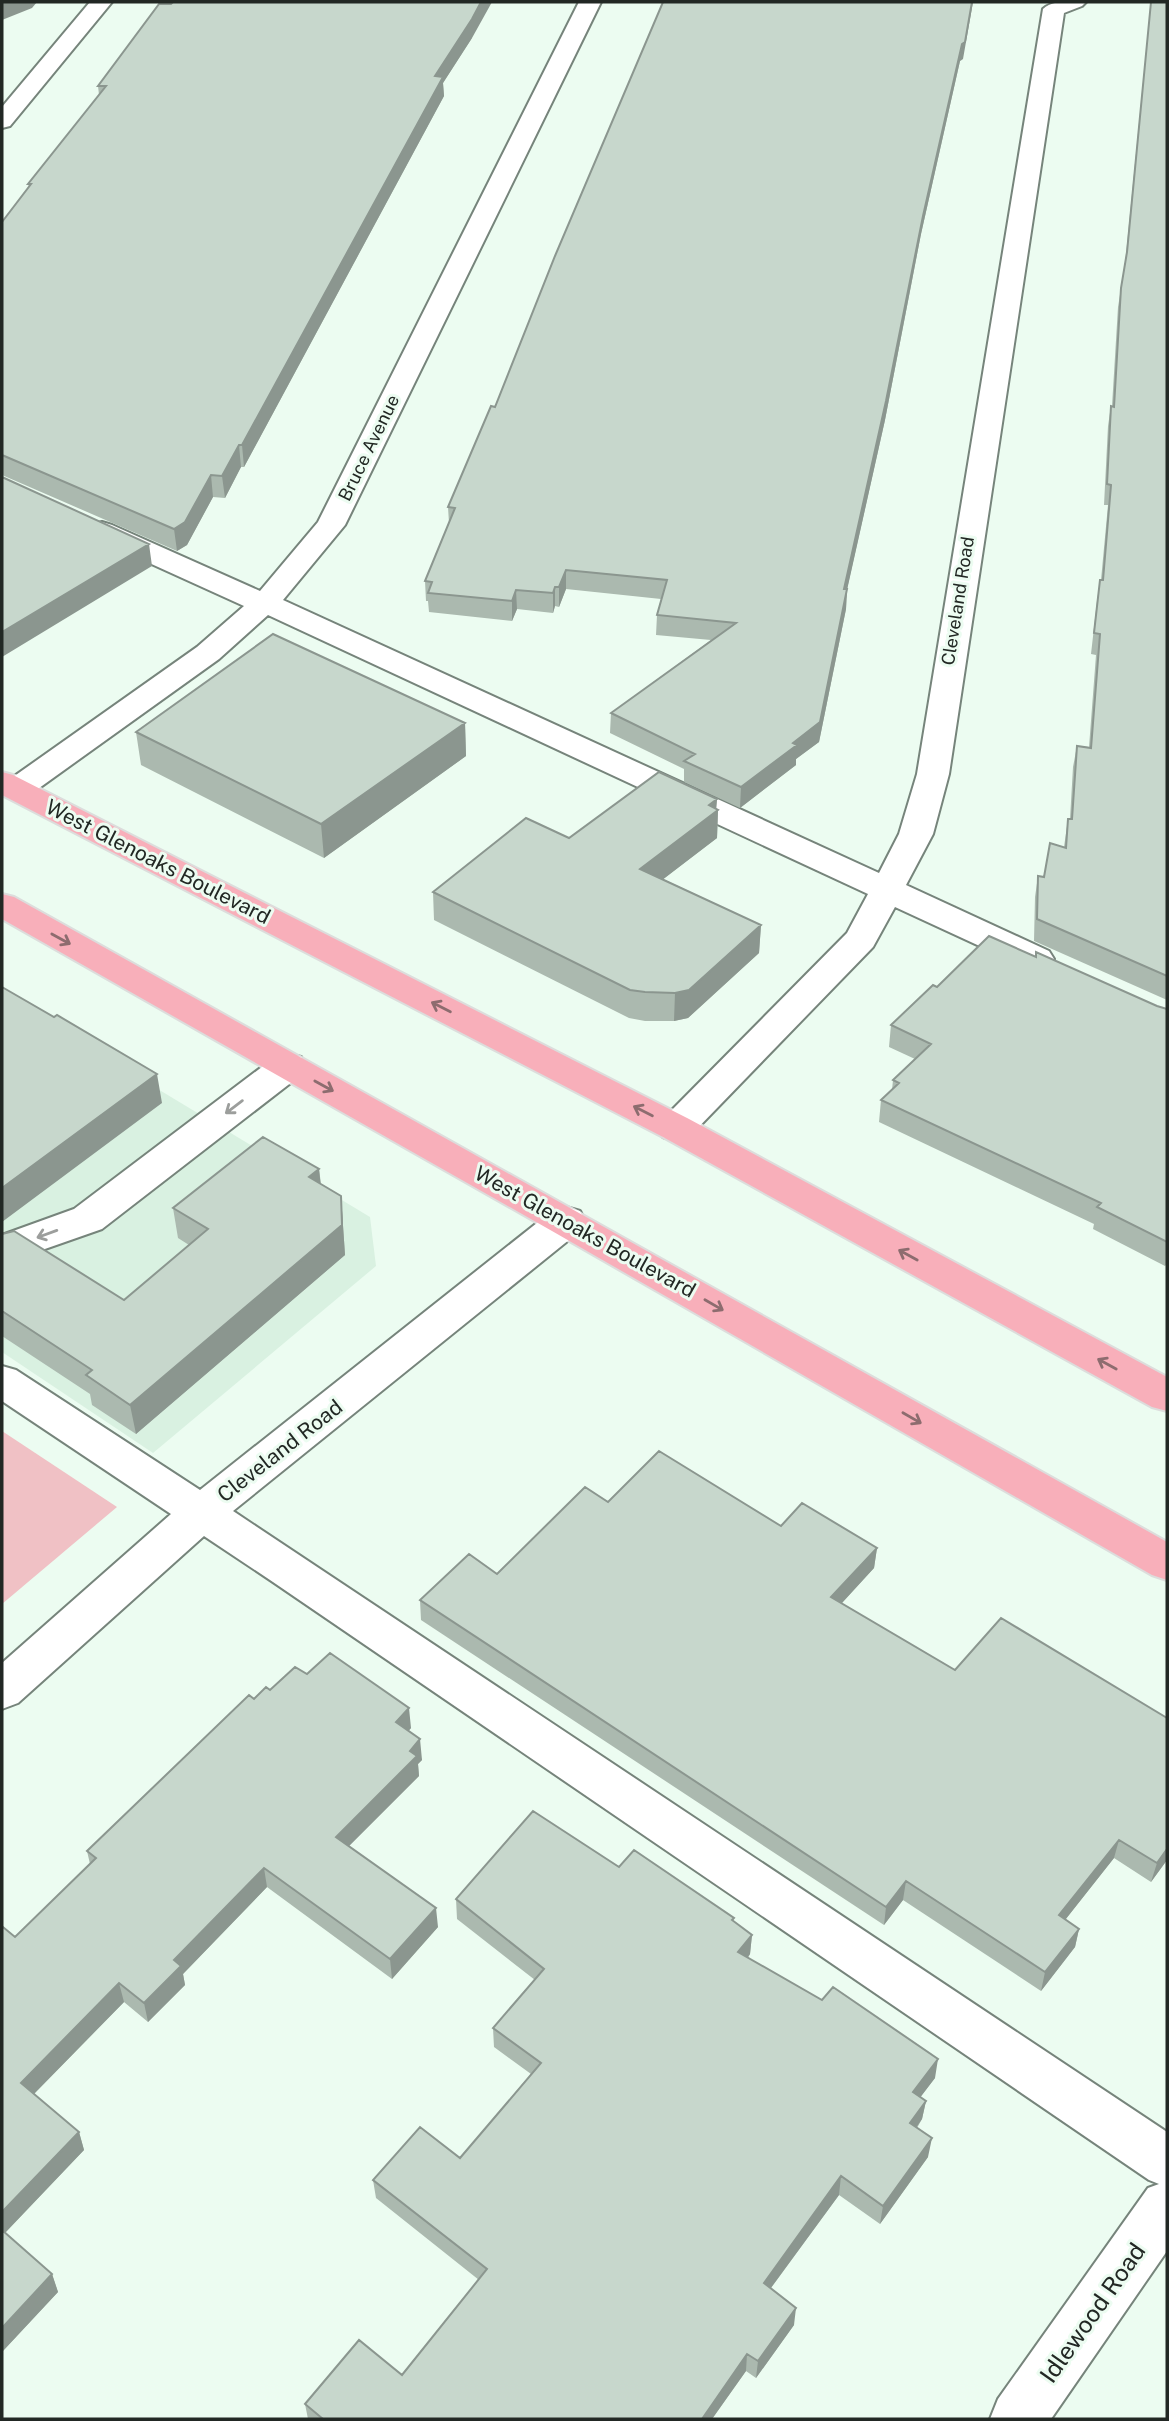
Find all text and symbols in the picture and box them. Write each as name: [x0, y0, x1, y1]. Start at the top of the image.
street label: Bruce Avenue: [334, 391, 403, 504]
street label: Cleveland Road: [937, 535, 978, 667]
street label: West Glenoaks Boulevard: [42, 794, 275, 929]
one-way arrow: [51, 932, 71, 946]
one-way arrow: [431, 1000, 452, 1014]
one-way arrow: [313, 1080, 334, 1093]
one-way arrow: [225, 1100, 243, 1115]
one-way arrow: [633, 1104, 654, 1118]
street label: West Glenoaks Boulevard: [470, 1160, 700, 1303]
one-way arrow: [36, 1229, 58, 1241]
one-way arrow: [898, 1247, 918, 1261]
one-way arrow: [704, 1298, 724, 1312]
one-way arrow: [1098, 1357, 1118, 1371]
street label: Cleveland Road: [212, 1394, 347, 1507]
one-way arrow: [901, 1412, 922, 1425]
street label: Idlewood Road: [1034, 2237, 1151, 2388]

